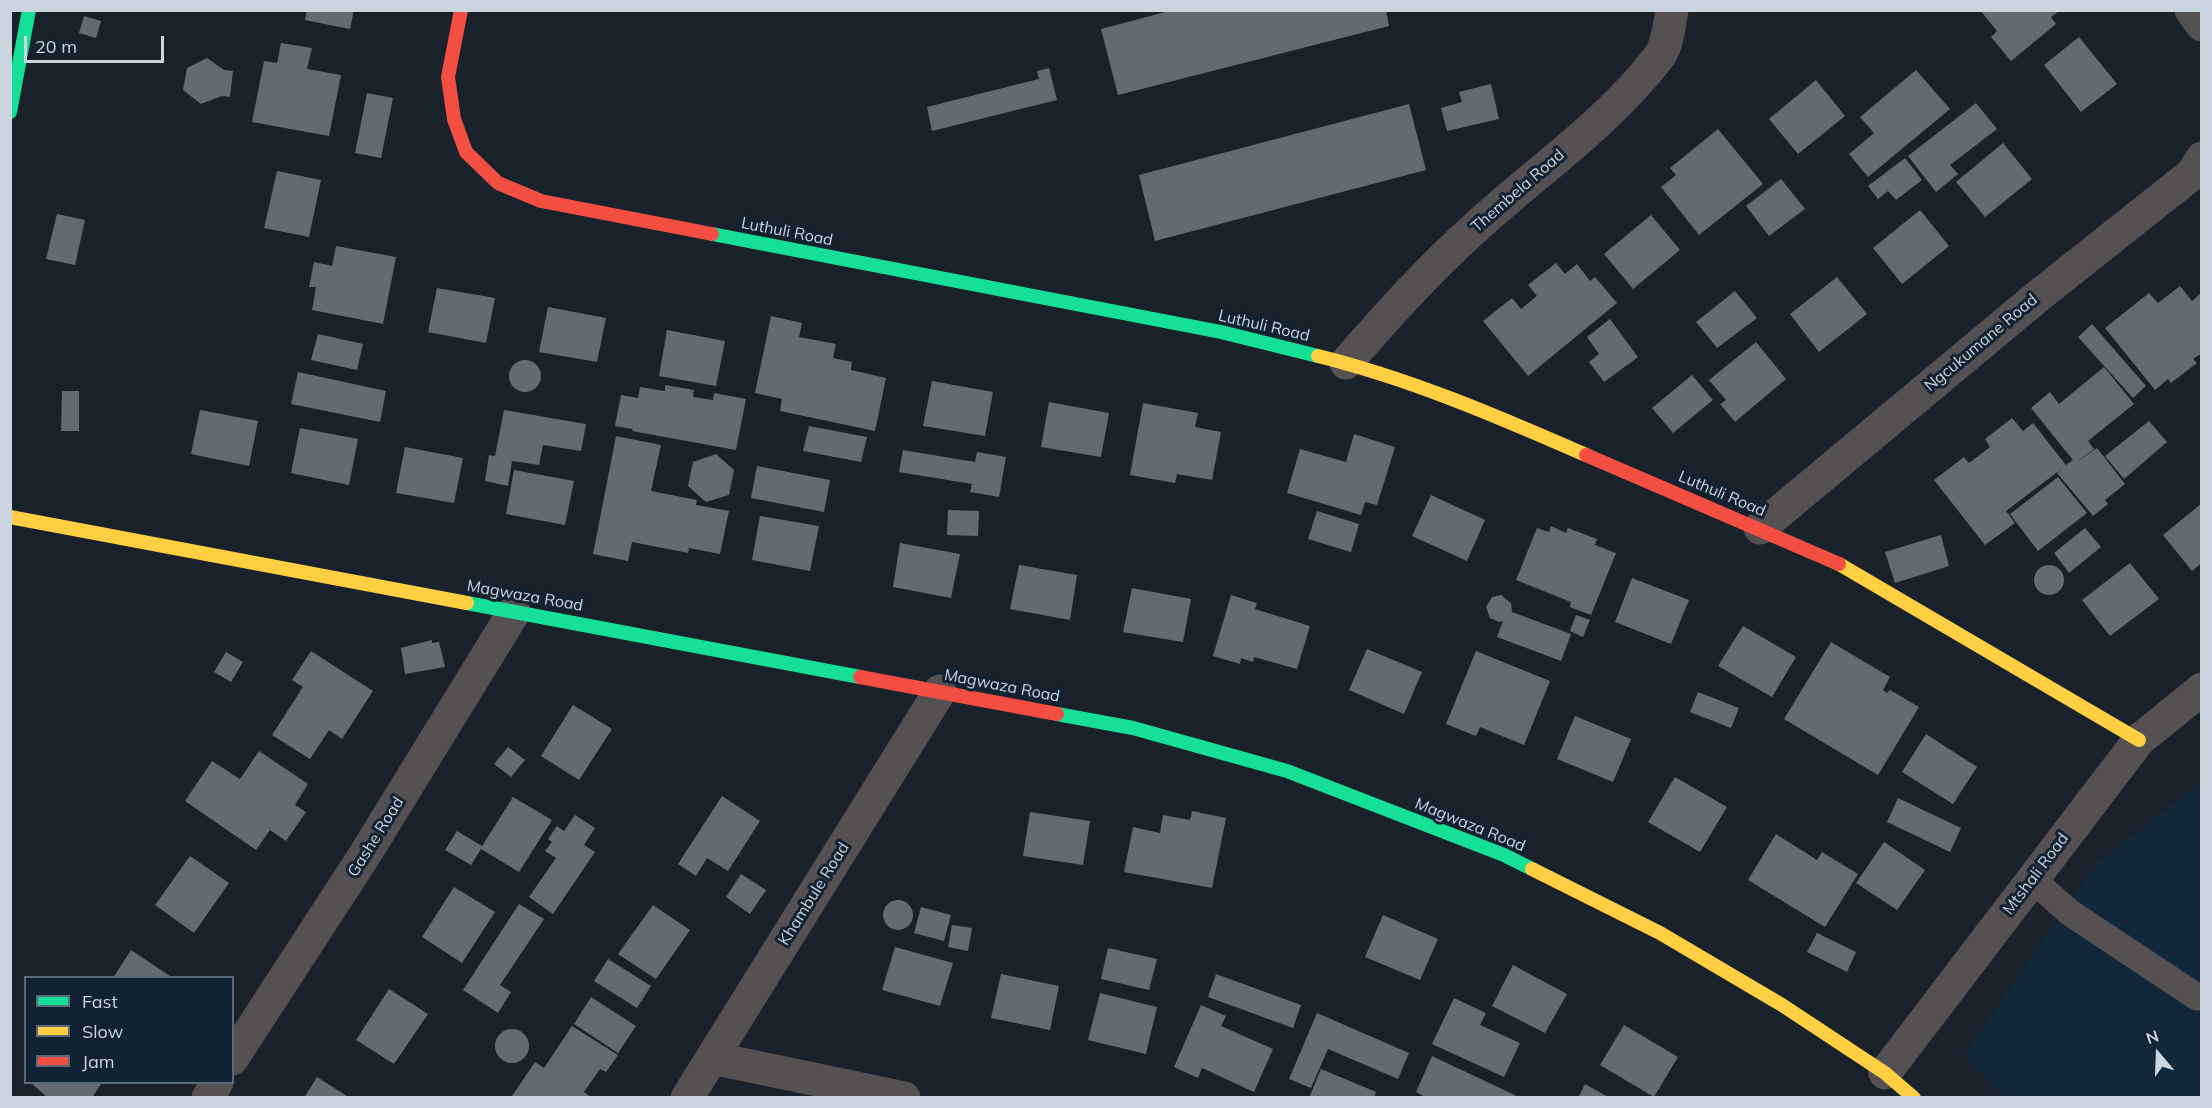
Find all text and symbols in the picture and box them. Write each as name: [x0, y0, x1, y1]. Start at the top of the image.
scale bar: [27, 24, 166, 62]
text: 20 m: [35, 35, 77, 58]
street label: Thembela Road: [1468, 145, 1568, 237]
street label: Luthuli Road: [740, 214, 834, 250]
street label: Ngcukumane Road: [1921, 290, 2041, 396]
street label: Luthuli Road: [1217, 306, 1311, 346]
street label: Luthuli Road: [1675, 467, 1769, 521]
street label: Magwaza Road: [465, 576, 585, 616]
street label: Magwaza Road: [942, 665, 1062, 707]
street label: Gashe Road: [344, 793, 408, 881]
street label: Magwaza Road: [1412, 794, 1528, 856]
street label: Mtshali Road: [1999, 829, 2073, 919]
street label: Khambule Road: [775, 839, 853, 949]
legend: [24, 976, 234, 1084]
text: Fast: [82, 990, 118, 1013]
text: Slow: [82, 1020, 123, 1043]
north arrow: [2128, 1024, 2188, 1084]
text: N: [2143, 1026, 2161, 1048]
text: Jam: [82, 1050, 115, 1073]

